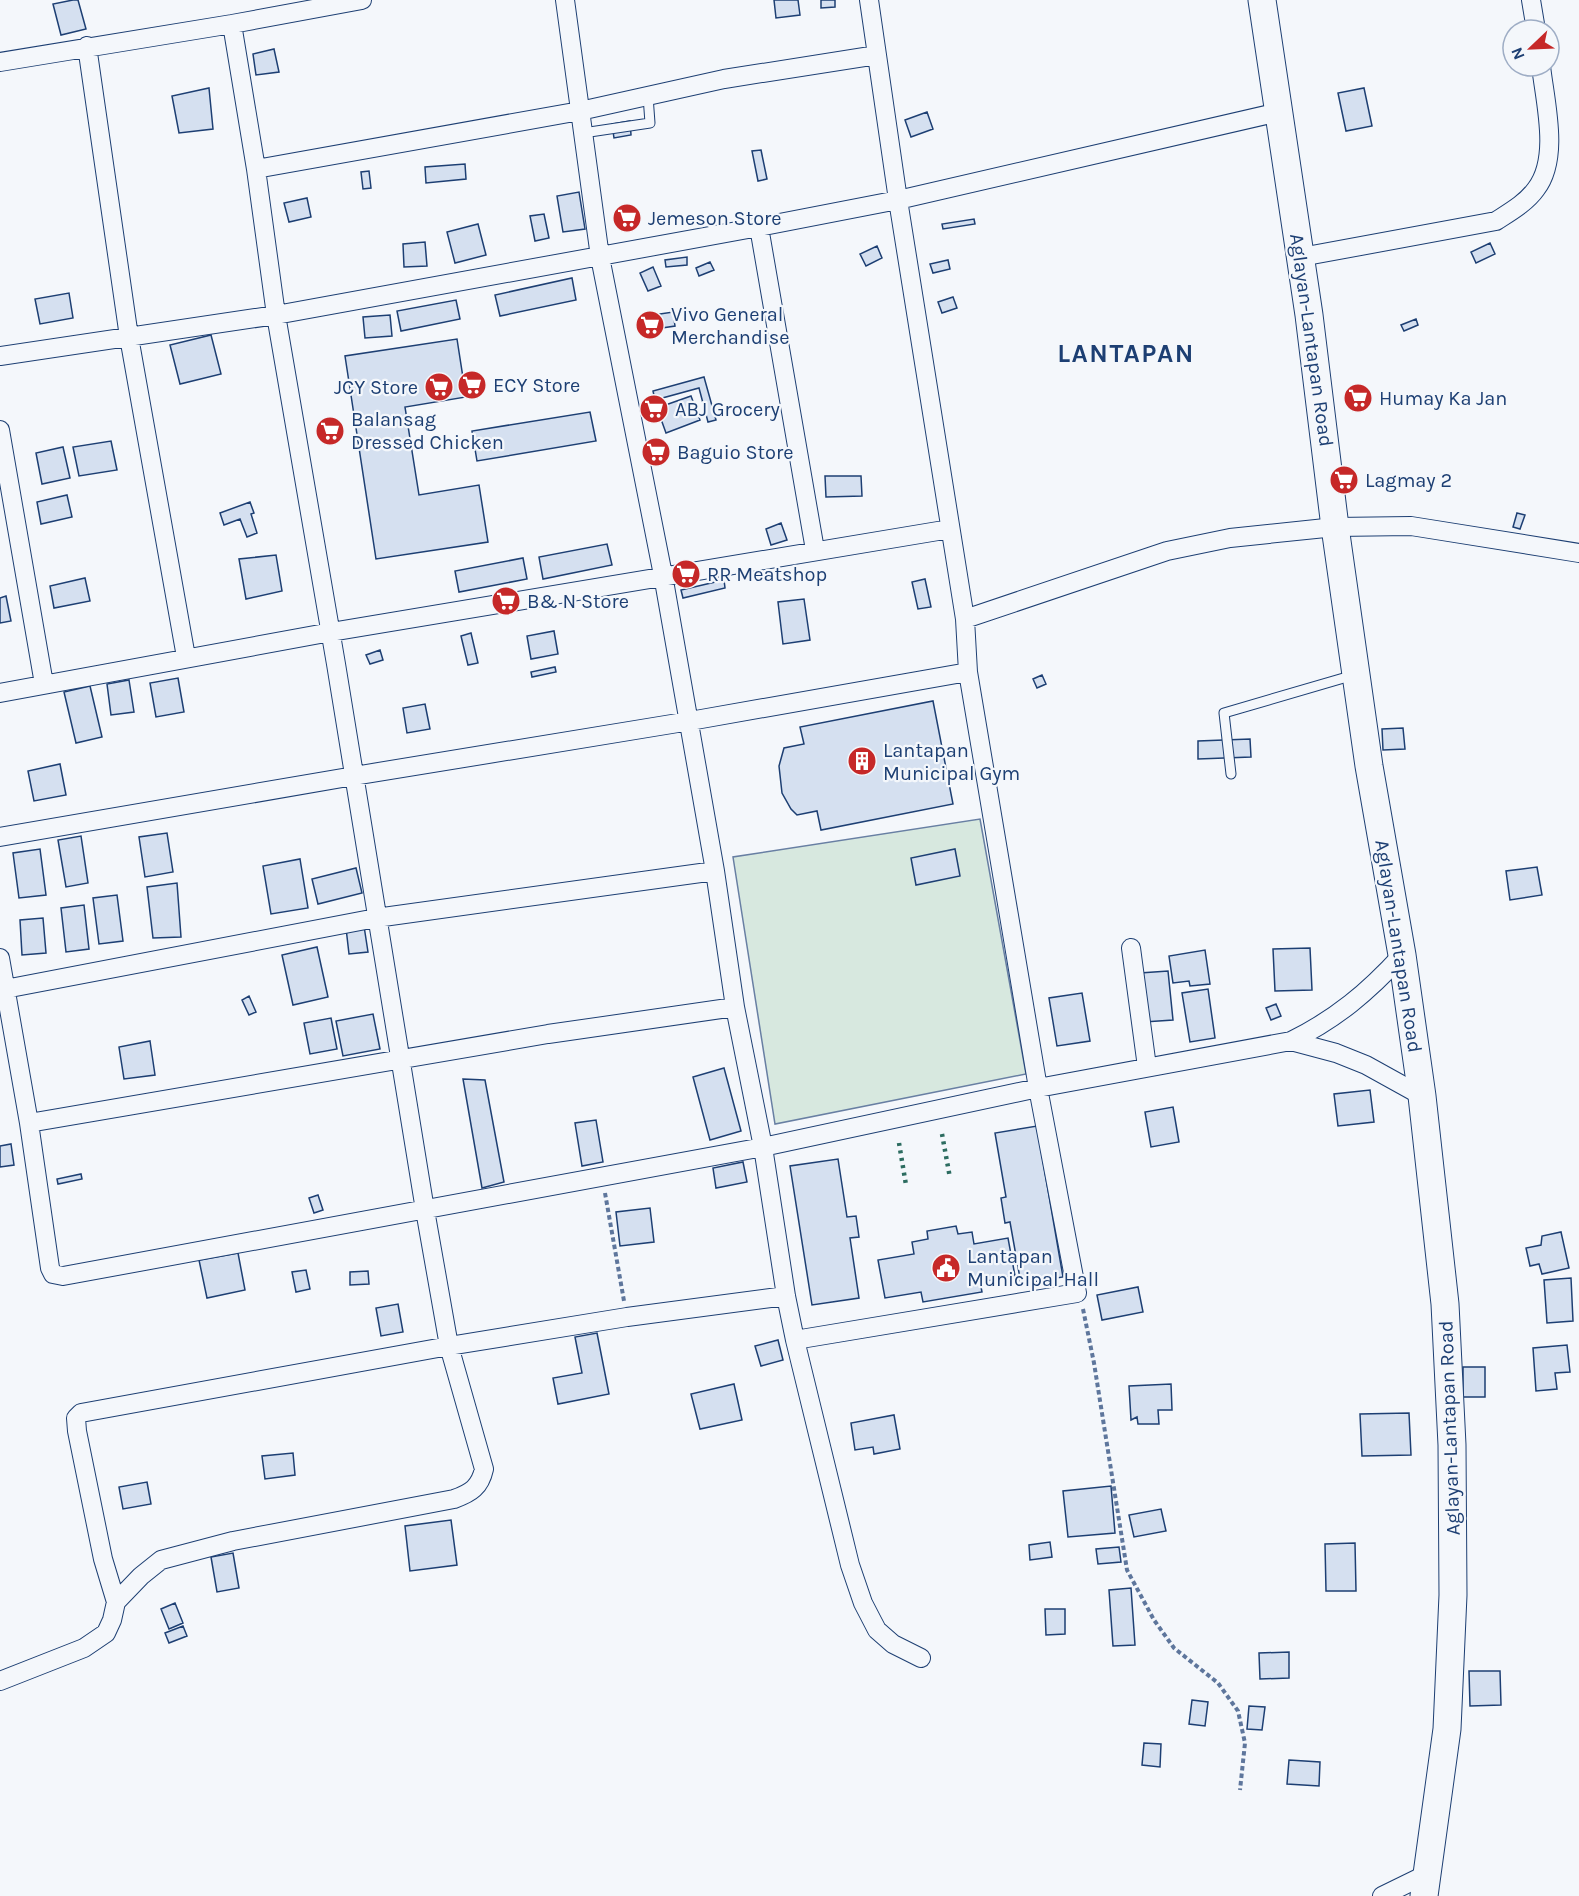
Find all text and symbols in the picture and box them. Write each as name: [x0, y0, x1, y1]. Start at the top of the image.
north arrow: [1501, 18, 1561, 78]
text: N: [1507, 45, 1529, 63]
supermarket icon: Jemeson Store: [611, 202, 643, 234]
place label: Jemeson Store: [648, 207, 782, 230]
street label: Aglayan-Lantapan Road: [1285, 232, 1338, 448]
place label: Vivo General Merchandise: [671, 303, 790, 349]
supermarket icon: Vivo General Merchandise: [634, 309, 666, 341]
district label: LANTAPAN: [1057, 338, 1195, 369]
supermarket icon: ECY Store: [456, 369, 488, 401]
supermarket icon: JCY Store: [423, 371, 455, 403]
place label: ECY Store: [493, 374, 580, 397]
place label: JCY Store: [334, 376, 418, 399]
supermarket icon: Humay Ka Jan: [1342, 382, 1374, 414]
place label: Humay Ka Jan: [1379, 387, 1507, 410]
supermarket icon: ABJ Grocery: [638, 393, 670, 425]
place label: ABJ Grocery: [675, 398, 780, 421]
place label: Balansag Dressed Chicken: [351, 408, 504, 454]
supermarket icon: Balansag Dressed Chicken: [314, 415, 346, 447]
supermarket icon: Baguio Store: [640, 436, 672, 468]
place label: Baguio Store: [677, 441, 794, 464]
supermarket icon: Lagmay 2: [1328, 464, 1360, 496]
place label: Lagmay 2: [1365, 469, 1452, 492]
supermarket icon: RR Meatshop: [670, 558, 702, 590]
place label: RR Meatshop: [707, 563, 827, 586]
supermarket icon: B& N Store: [490, 585, 522, 617]
place label: B& N Store: [527, 590, 629, 613]
place label: Lantapan Municipal Gym: [883, 739, 1020, 785]
building icon: Lantapan Municipal Gym: [846, 745, 878, 777]
street label: Aglayan-Lantapan Road: [1370, 838, 1427, 1054]
place label: Lantapan Municipal Hall: [967, 1245, 1099, 1291]
public building icon: Lantapan Municipal Hall: [930, 1252, 962, 1284]
street label: Aglayan-Lantapan Road: [1434, 1320, 1465, 1536]

